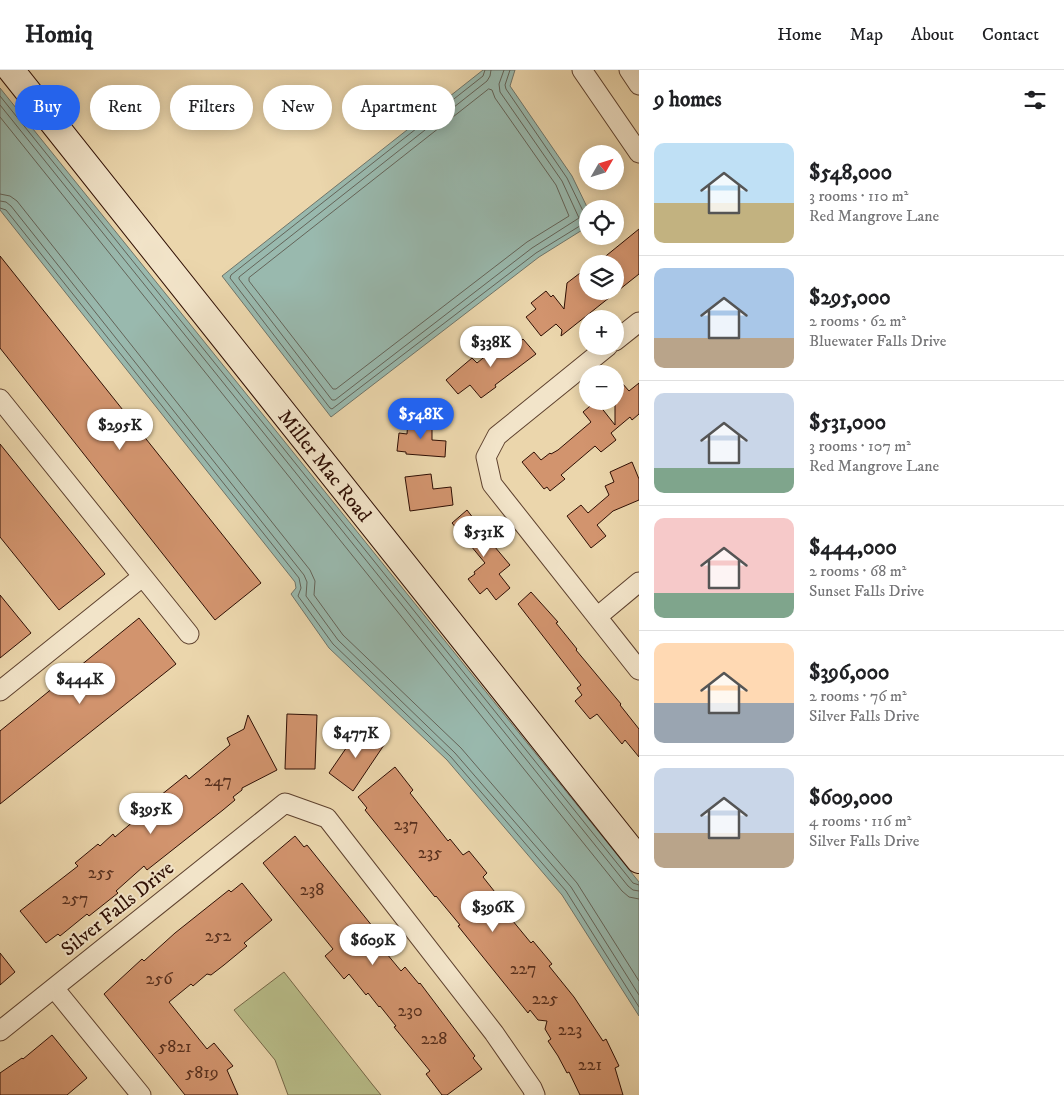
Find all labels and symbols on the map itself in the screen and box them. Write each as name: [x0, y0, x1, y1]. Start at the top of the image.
north arrow: [579, 145, 624, 190]
pin: $338K: [456, 326, 526, 368]
pin: $548K: [386, 398, 456, 440]
street label: Miller Mac Road: [272, 405, 376, 527]
pin: $295K: [85, 408, 155, 451]
pin: $531K: [449, 516, 519, 558]
pin: $444K: [45, 662, 115, 705]
pin: $477K: [321, 716, 391, 759]
house number: 247: [204, 770, 232, 792]
pin: $395K: [116, 792, 186, 835]
house number: 237: [393, 814, 419, 836]
house number: 235: [418, 842, 442, 864]
street label: Silver Falls Drive: [56, 856, 179, 962]
house number: 255: [88, 862, 114, 884]
house number: 238: [300, 879, 324, 901]
house number: 257: [61, 888, 89, 910]
pin: $396K: [458, 890, 528, 933]
pin: $609K: [338, 924, 408, 966]
house number: 252: [205, 925, 231, 947]
house number: 227: [510, 958, 536, 980]
house number: 256: [145, 968, 173, 990]
house number: 225: [532, 988, 558, 1010]
house number: 230: [397, 1000, 423, 1022]
house number: 223: [558, 1019, 582, 1041]
house number: 228: [421, 1028, 447, 1050]
house number: 5821: [158, 1036, 192, 1058]
house number: 221: [578, 1054, 602, 1076]
house number: 5819: [185, 1062, 219, 1084]

